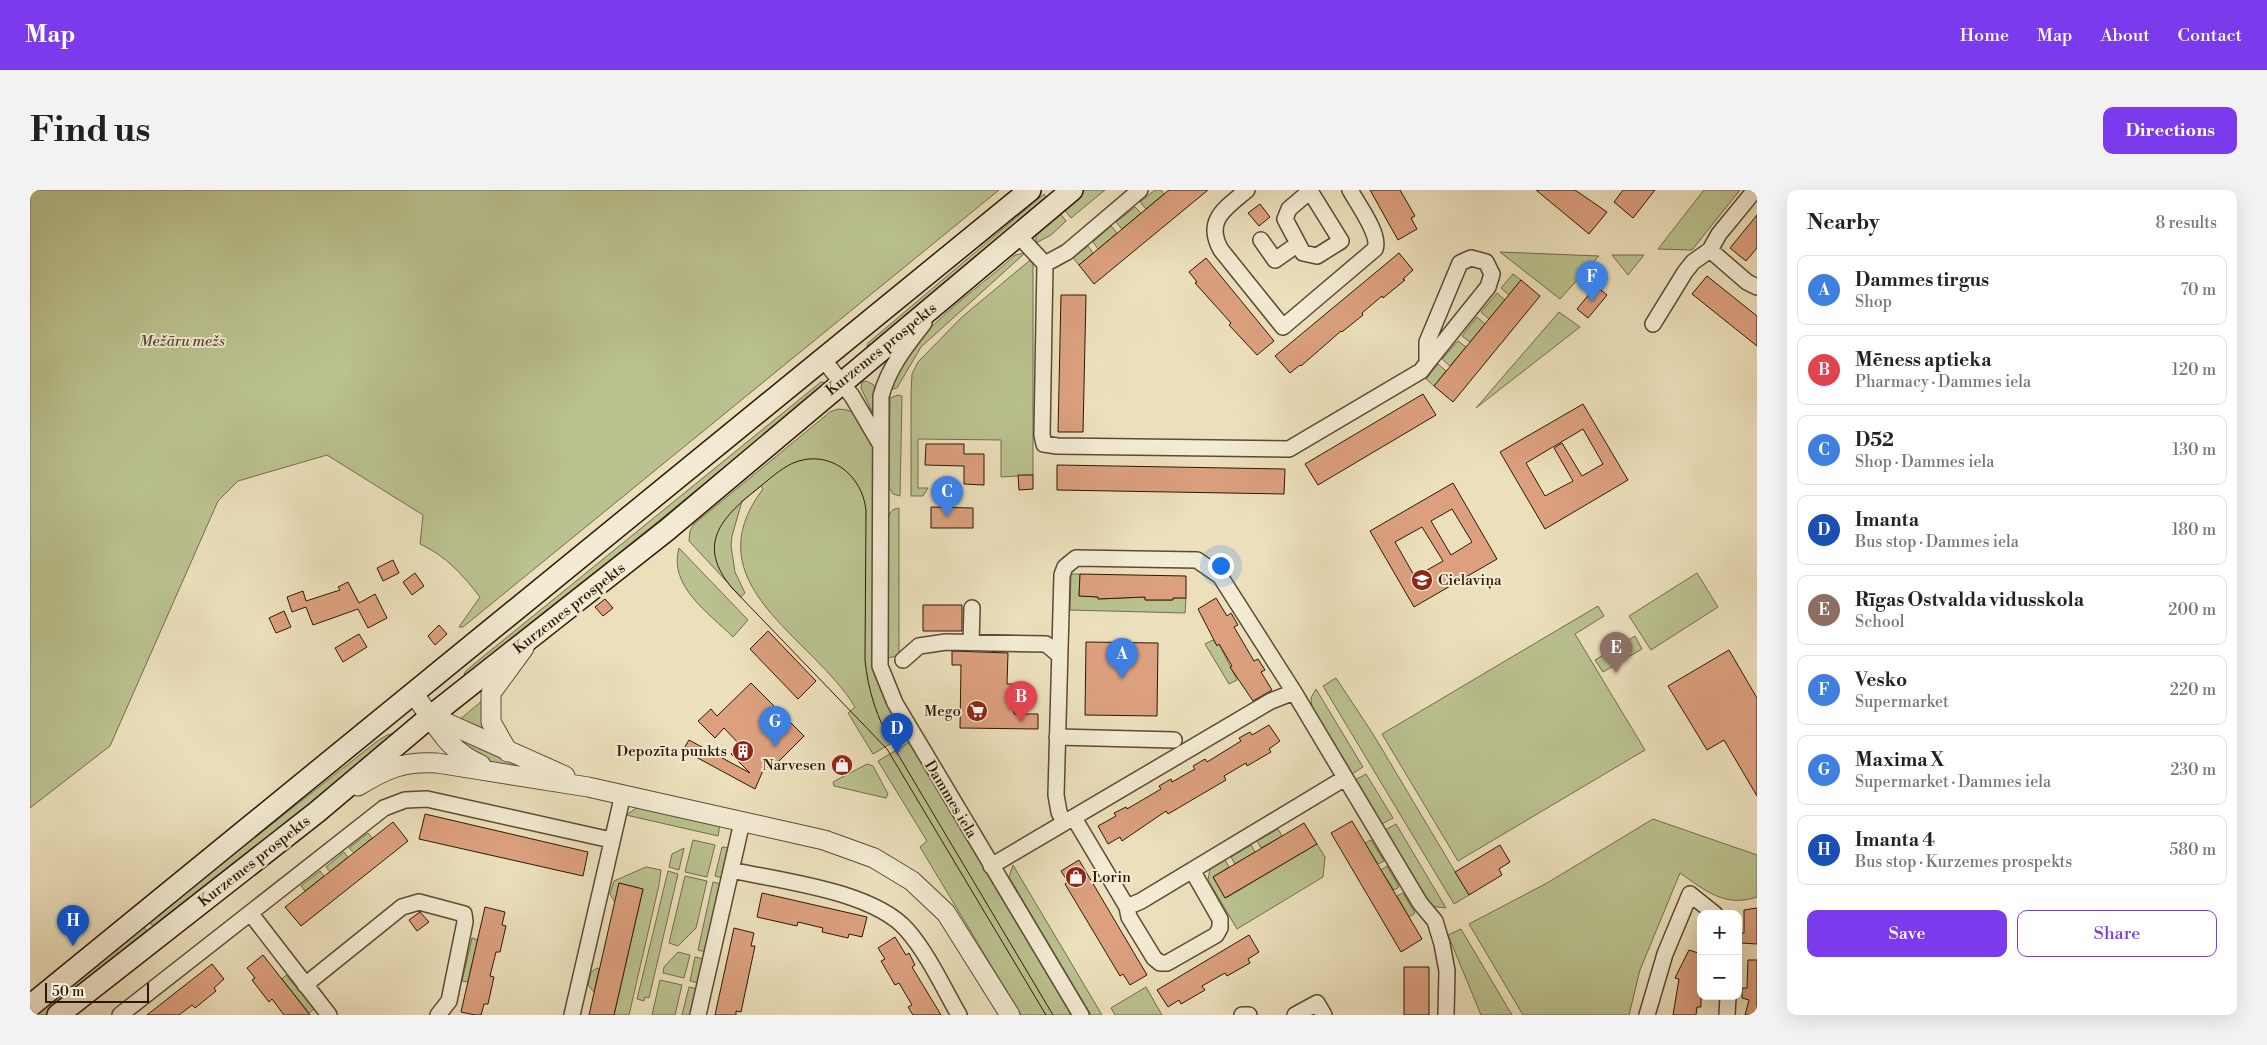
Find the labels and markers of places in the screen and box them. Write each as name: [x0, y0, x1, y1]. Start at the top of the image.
pin: F: [1576, 261, 1608, 302]
pin: C: [931, 476, 963, 517]
school or university icon: Cielaviņa: [1410, 568, 1434, 592]
place label: Cielaviņa: [1438, 571, 1502, 590]
pin: E: [1600, 632, 1632, 673]
pin: A: [1106, 638, 1138, 679]
pin: B: [1005, 681, 1037, 722]
supermarket icon: Mego: [965, 699, 989, 723]
place label: Mego: [924, 702, 961, 721]
pin: G: [759, 706, 791, 747]
pin: D: [881, 713, 913, 754]
building icon: Depozīta punkts: [731, 739, 755, 763]
place label: Depozīta punkts: [617, 742, 727, 761]
shop icon: Narvesen: [830, 753, 854, 777]
place label: Narvesen: [763, 756, 826, 775]
shop icon: Lorin: [1064, 865, 1088, 889]
place label: Lorin: [1092, 868, 1131, 887]
pin: H: [57, 905, 89, 946]

